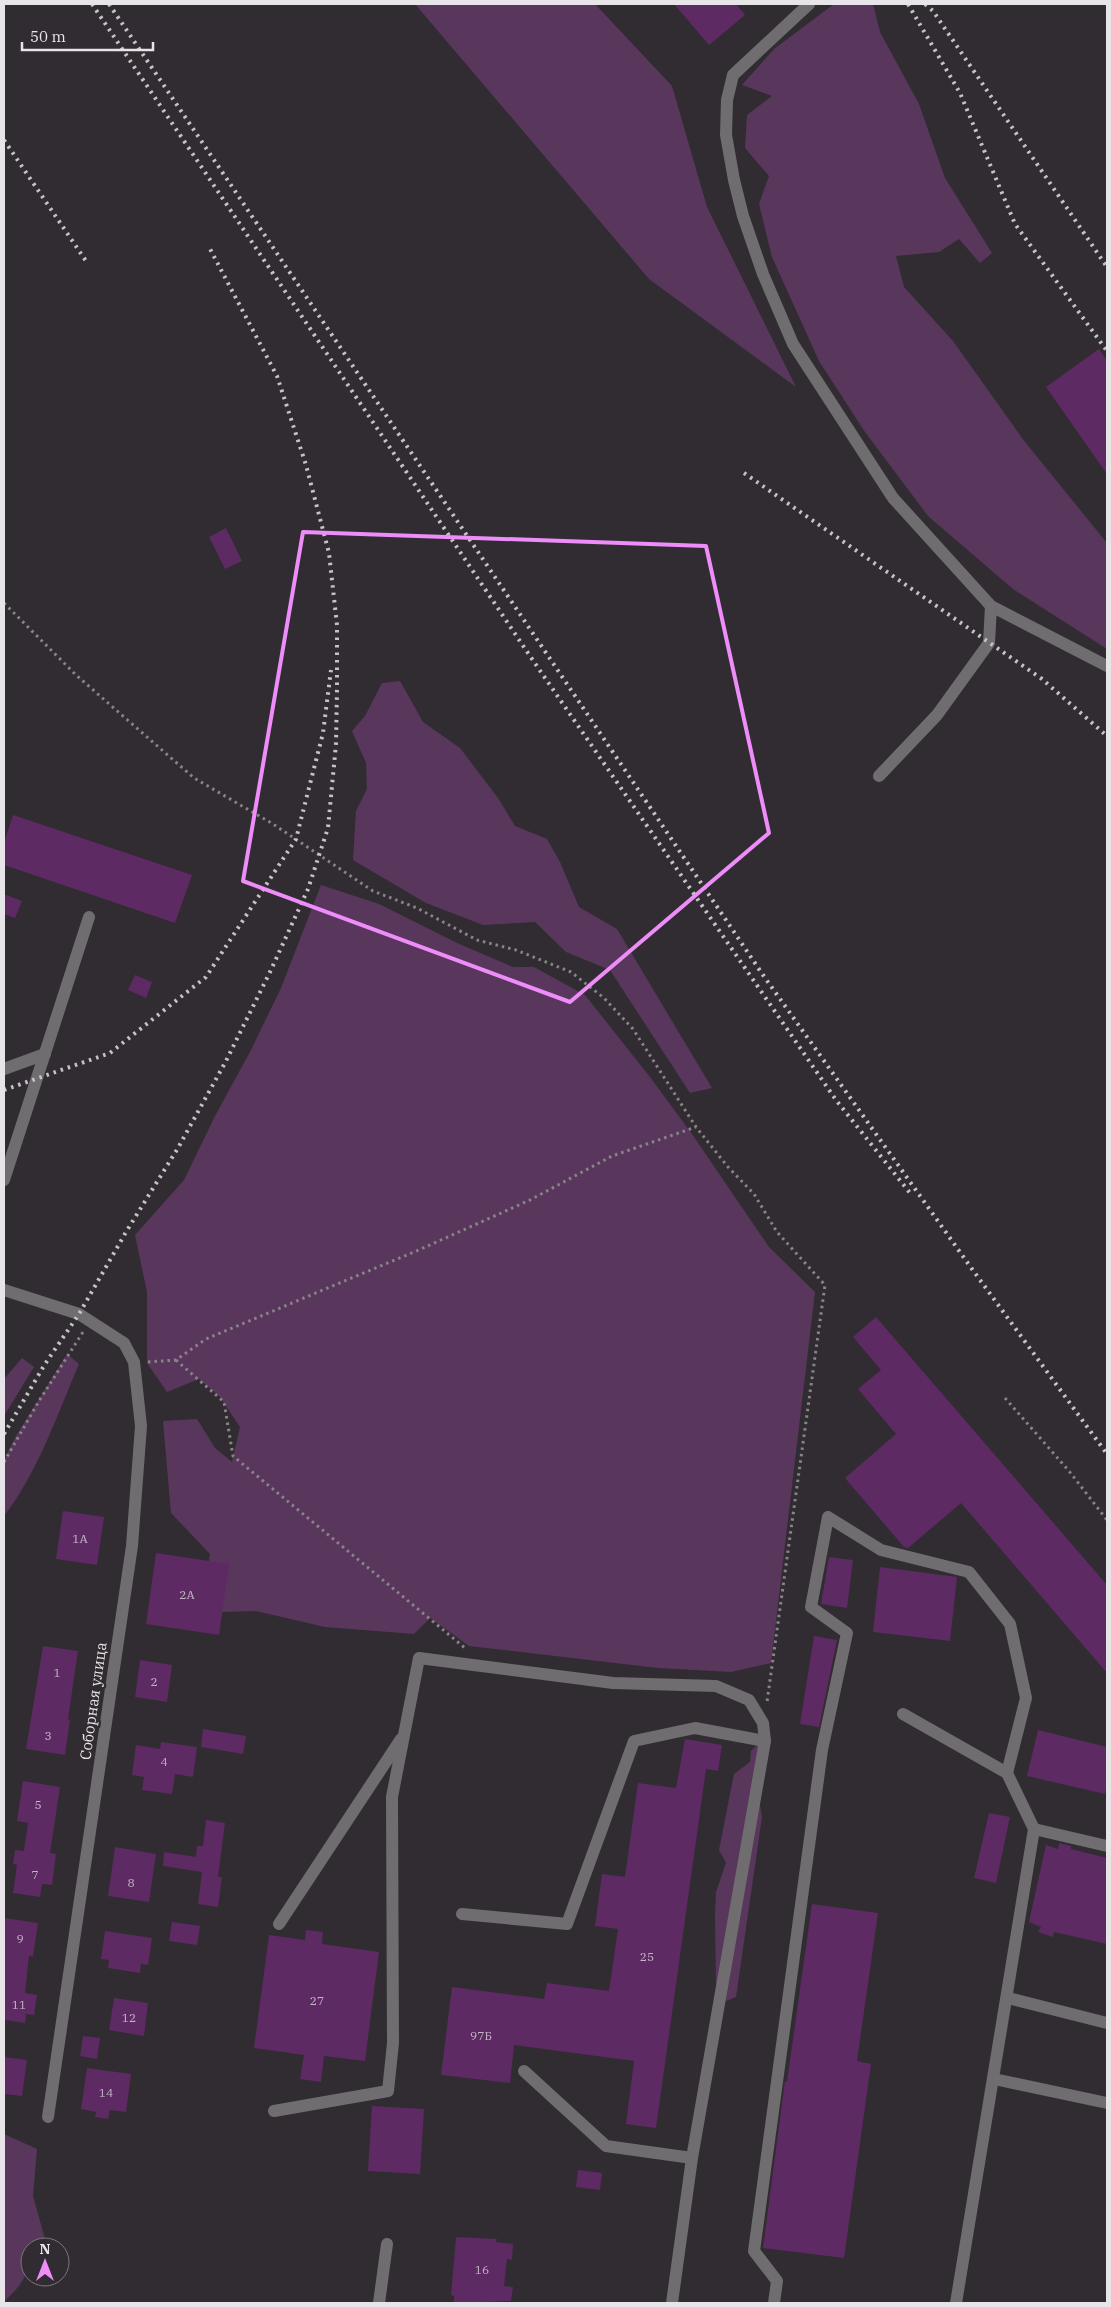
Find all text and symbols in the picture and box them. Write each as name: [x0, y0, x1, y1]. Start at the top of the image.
scale bar: [22, 20, 154, 52]
text: 50 m: [30, 27, 66, 46]
house number: 1А: [72, 1531, 88, 1546]
house number: 2А: [179, 1587, 195, 1602]
street label: Соборная улица: [75, 1641, 111, 1761]
house number: 1: [53, 1665, 61, 1680]
house number: 2: [150, 1674, 158, 1689]
house number: 3: [44, 1728, 52, 1743]
house number: 4: [160, 1754, 168, 1769]
house number: 5: [34, 1797, 42, 1812]
house number: 7: [31, 1867, 39, 1882]
house number: 8: [127, 1875, 135, 1890]
house number: 9: [16, 1931, 24, 1946]
house number: 25: [640, 1949, 654, 1964]
house number: 27: [310, 1993, 324, 2008]
house number: 11: [12, 1997, 26, 2012]
house number: 12: [122, 2010, 136, 2025]
house number: 97Б: [470, 2028, 492, 2043]
house number: 14: [99, 2085, 113, 2100]
north arrow: [20, 2237, 70, 2287]
text: N: [39, 2240, 51, 2258]
house number: 16: [475, 2262, 489, 2277]

